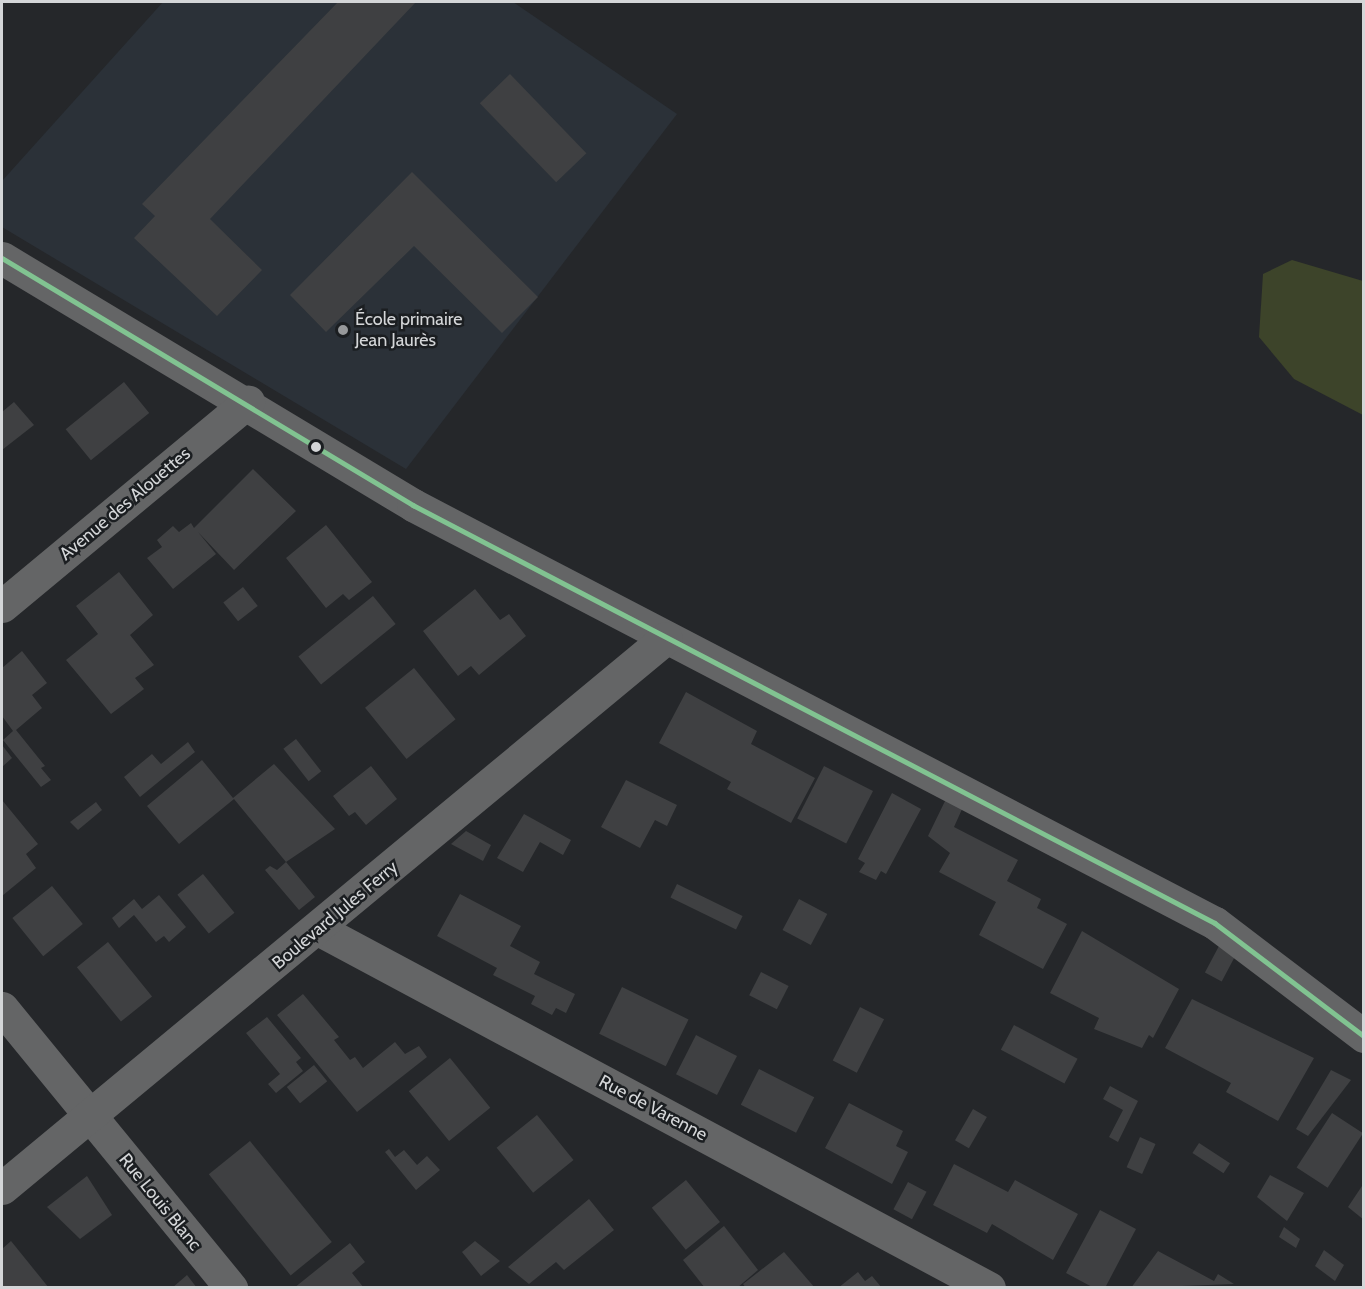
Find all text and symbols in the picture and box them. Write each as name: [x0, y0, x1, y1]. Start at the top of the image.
place label: École primaire Jean Jaurès: [355, 309, 462, 352]
marker: École primaire Jean Jaurès: [336, 323, 350, 337]
unlabelled marker: [310, 441, 322, 453]
street label: Avenue des Alouettes: [55, 443, 195, 565]
street label: Boulevard Jules Ferry: [268, 856, 402, 974]
street label: Rue de Varenne: [595, 1070, 711, 1146]
street label: Rue Louis Blanc: [114, 1149, 206, 1255]

